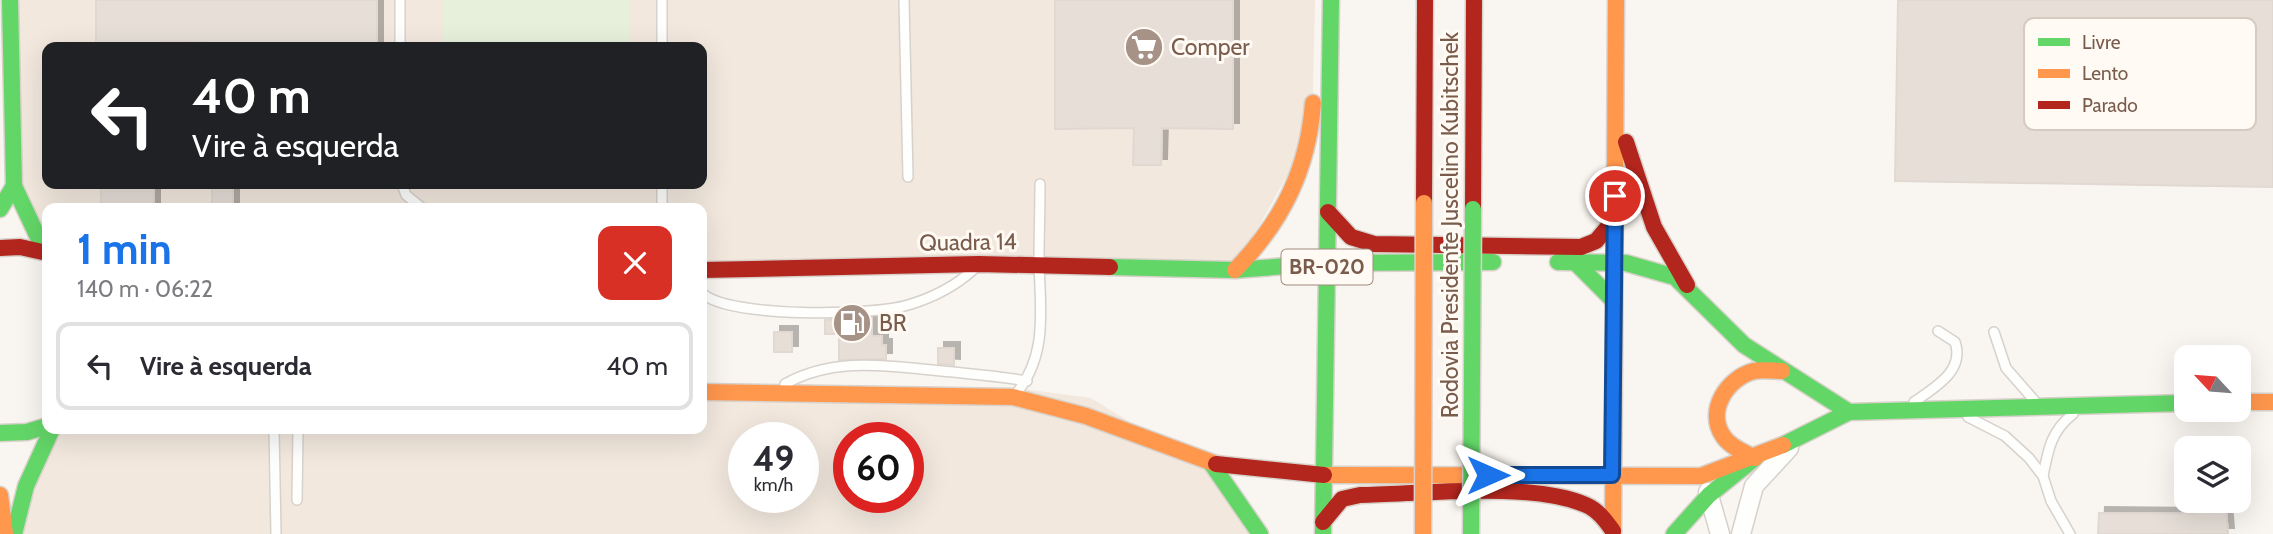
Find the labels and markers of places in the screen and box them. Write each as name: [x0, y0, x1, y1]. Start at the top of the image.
supermarket icon: Comper: [1123, 26, 1165, 68]
place label: Comper: [1171, 33, 1250, 61]
pin: [1585, 166, 1645, 226]
fuel station icon: BR: [831, 302, 873, 344]
place label: BR: [879, 309, 907, 337]

